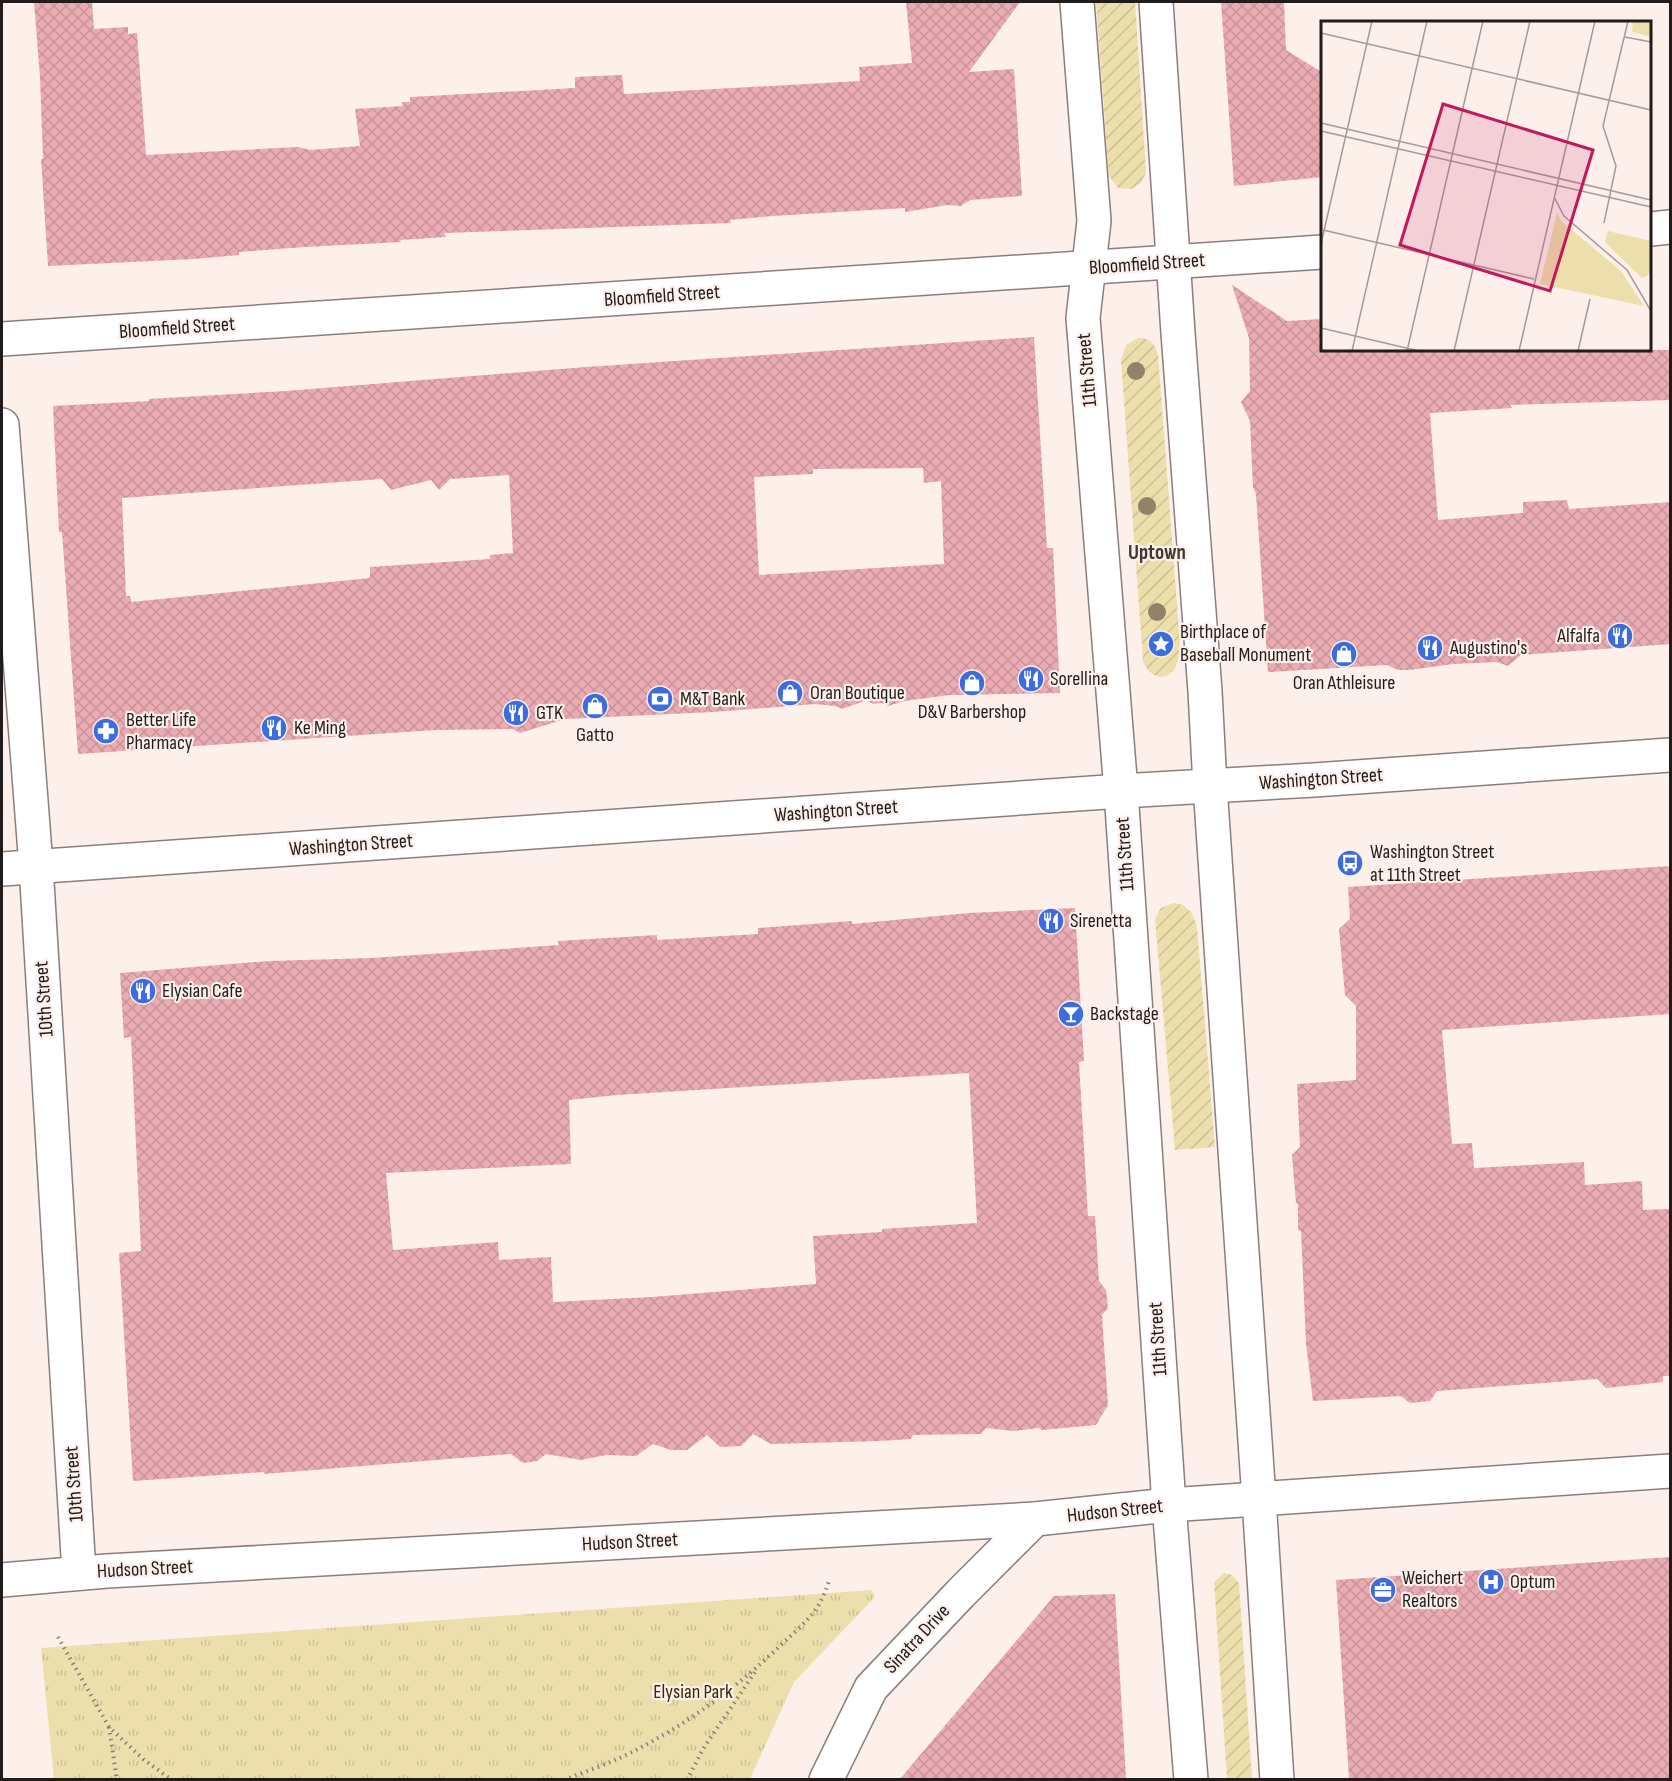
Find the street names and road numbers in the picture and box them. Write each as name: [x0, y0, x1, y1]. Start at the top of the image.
street label: Bloomfield Street: [1088, 248, 1206, 280]
street label: Bloomfield Street: [603, 280, 721, 312]
street label: Bloomfield Street: [118, 312, 236, 344]
street label: 11th Street: [1072, 332, 1102, 408]
street label: Washington Street: [1258, 763, 1384, 795]
street label: Washington Street: [773, 795, 899, 827]
street label: 11th Street: [1110, 816, 1140, 892]
street label: Washington Street: [288, 829, 414, 861]
street label: 10th Street: [29, 960, 59, 1038]
street label: 11th Street: [1143, 1301, 1173, 1377]
street label: 10th Street: [59, 1445, 89, 1523]
street label: Hudson Street: [1066, 1494, 1164, 1528]
street label: Hudson Street: [581, 1527, 679, 1557]
street label: Hudson Street: [96, 1554, 194, 1584]
street label: Sinatra Drive: [879, 1599, 955, 1679]

